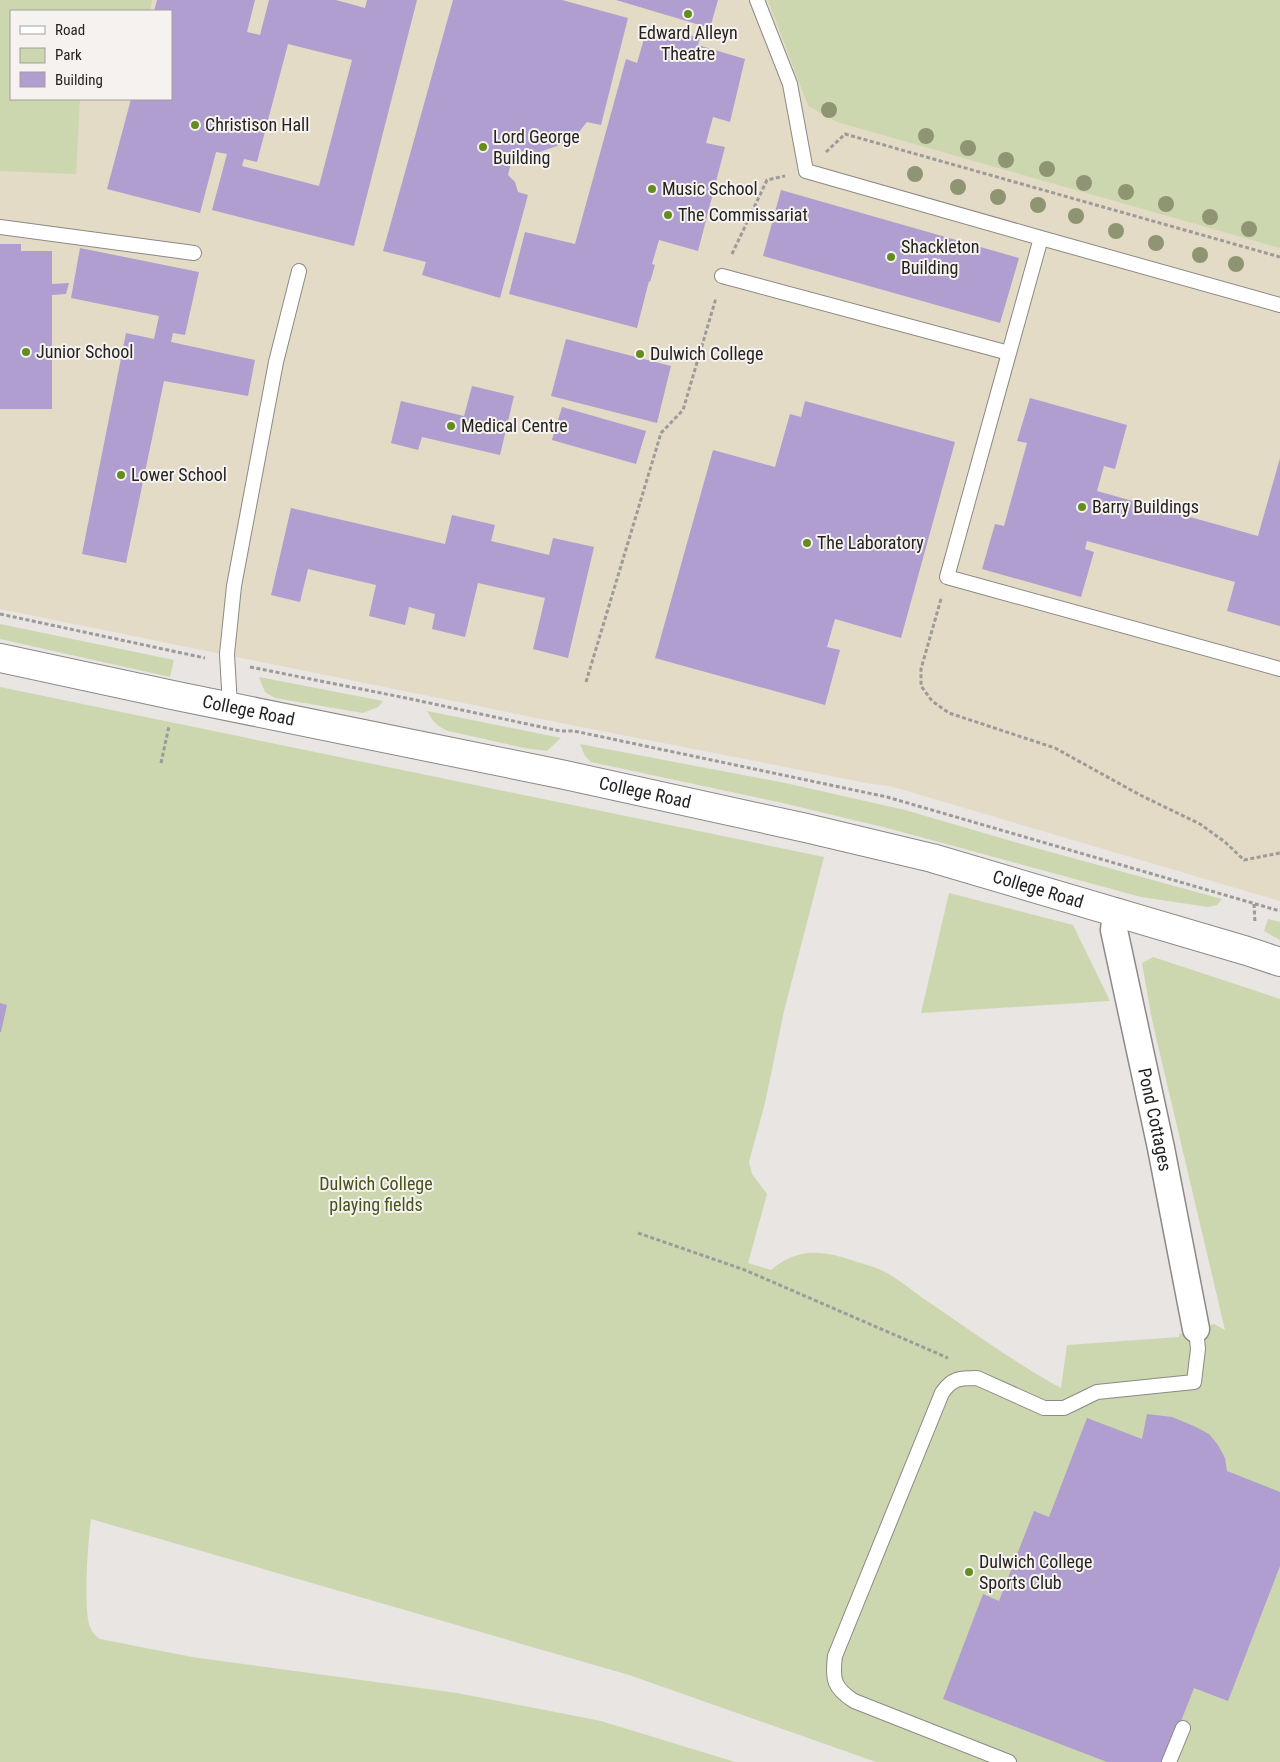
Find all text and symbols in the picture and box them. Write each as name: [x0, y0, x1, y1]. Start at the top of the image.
marker: Edward Alleyn Theatre: [682, 8, 694, 20]
legend: [10, 10, 172, 100]
text: Road: [55, 21, 85, 39]
place label: Edward Alleyn Theatre: [638, 22, 738, 64]
text: Park: [55, 46, 82, 64]
text: Building: [55, 71, 103, 89]
place label: Christison Hall: [205, 114, 309, 135]
marker: Christison Hall: [189, 119, 201, 131]
place label: Lord George Building: [493, 126, 580, 168]
marker: Lord George Building: [477, 141, 489, 153]
place label: Music School: [662, 178, 758, 199]
marker: Music School: [646, 183, 658, 195]
place label: The Commissariat: [678, 204, 808, 225]
marker: The Commissariat: [662, 209, 674, 221]
place label: Shackleton Building: [901, 236, 980, 278]
marker: Shackleton Building: [885, 251, 897, 263]
place label: Junior School: [36, 341, 133, 362]
place label: Dulwich College: [650, 343, 763, 364]
marker: Junior School: [20, 346, 32, 358]
marker: Dulwich College: [634, 348, 646, 360]
place label: Medical Centre: [461, 415, 568, 436]
marker: Medical Centre: [445, 420, 457, 432]
place label: Lower School: [131, 464, 227, 485]
marker: Lower School: [115, 469, 127, 481]
place label: Barry Buildings: [1092, 496, 1199, 517]
marker: Barry Buildings: [1076, 501, 1088, 513]
place label: The Laboratory: [817, 532, 924, 553]
marker: The Laboratory: [801, 537, 813, 549]
street label: College Road: [201, 690, 297, 730]
street label: College Road: [597, 772, 693, 812]
street label: College Road: [990, 866, 1086, 912]
street label: Pond Cottages: [1134, 1066, 1176, 1173]
park label: Dulwich College playing fields: [319, 1173, 433, 1215]
place label: Dulwich College Sports Club: [979, 1551, 1092, 1593]
marker: Dulwich College Sports Club: [963, 1566, 975, 1578]

